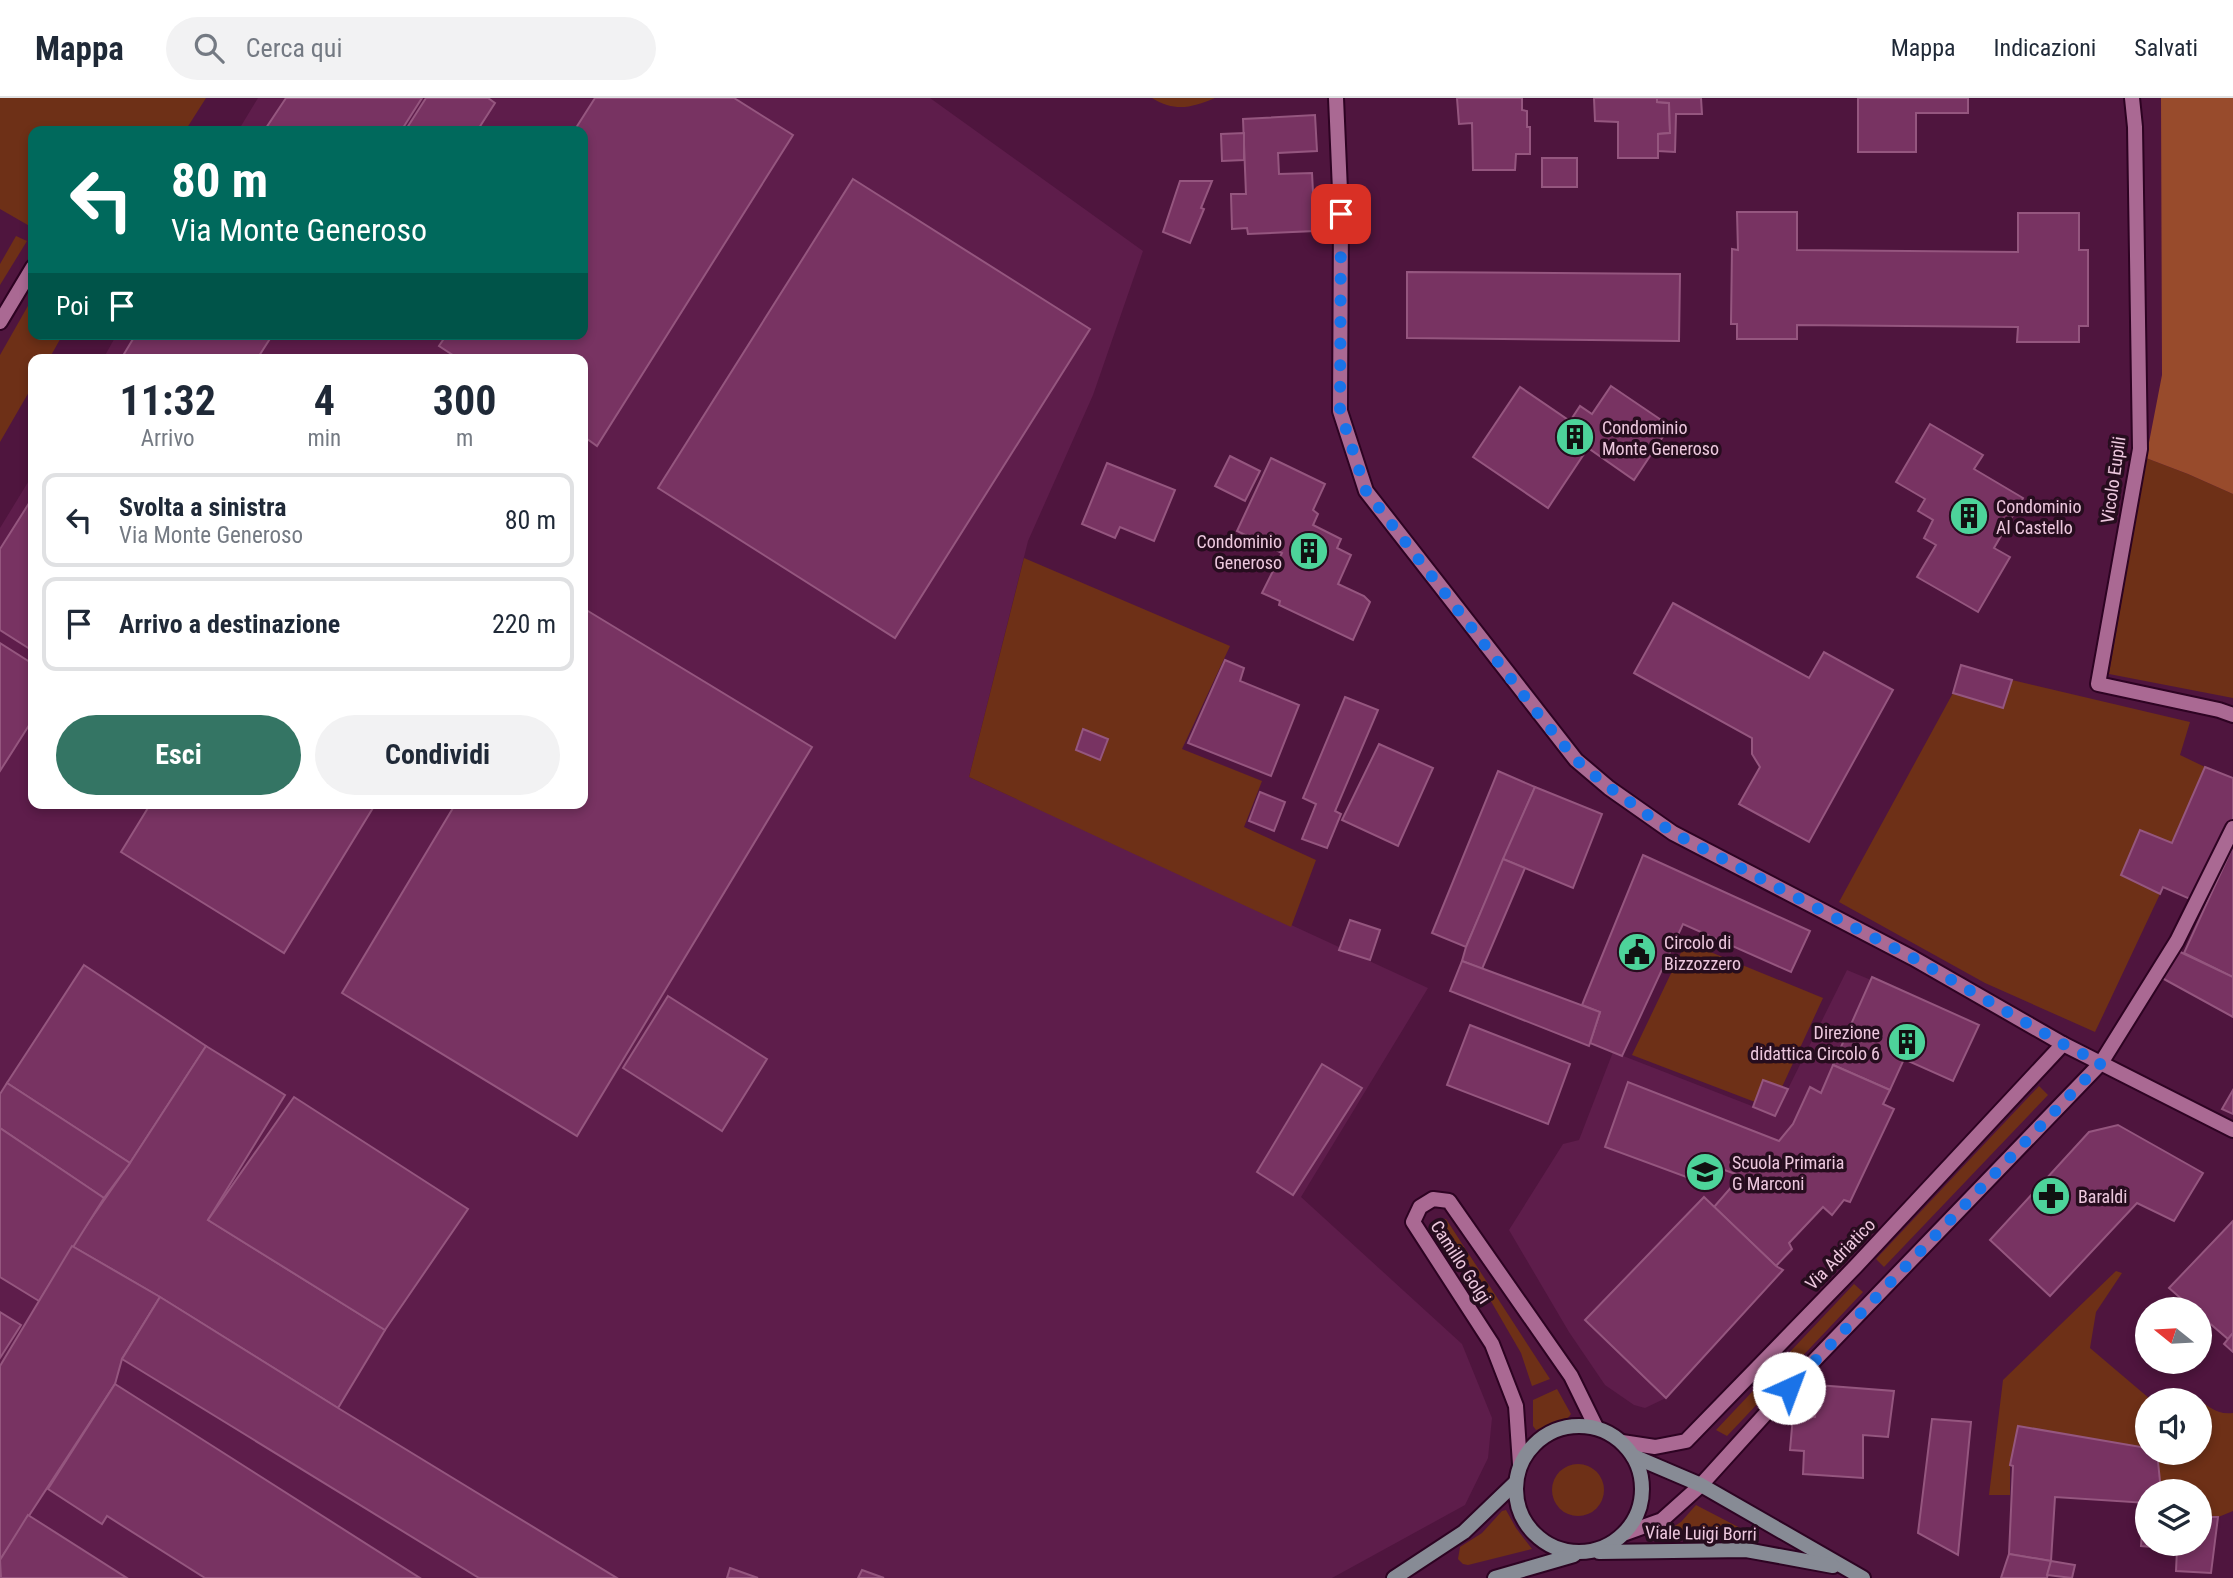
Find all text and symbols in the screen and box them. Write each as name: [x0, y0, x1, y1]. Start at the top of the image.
search box: [166, 17, 656, 80]
text: Mappa: [35, 29, 124, 68]
icon: search: [190, 29, 228, 67]
text: Cerca qui: [246, 33, 342, 63]
text: Mappa: [1891, 34, 1956, 62]
text: Indicazioni: [1994, 34, 2096, 62]
text: Salvati: [2134, 34, 2198, 62]
text: 80 m: [171, 152, 268, 209]
icon: left: [56, 154, 147, 245]
pin: [1311, 184, 1371, 244]
icon: arrive: [1322, 195, 1360, 233]
text: Via Monte Generoso: [171, 211, 427, 249]
icon: arrive: [103, 287, 141, 325]
text: Poi: [56, 291, 89, 321]
text: 11:32: [120, 376, 216, 425]
text: 4: [314, 376, 335, 425]
text: 300: [433, 376, 496, 425]
building icon: Condominio Monte Generoso: [1554, 416, 1596, 458]
place label: Condominio Monte Generoso: [1602, 417, 1719, 459]
text: Arrivo: [141, 425, 195, 452]
text: min: [307, 425, 341, 452]
text: m: [456, 425, 473, 452]
street label: Vicolo Eupili: [2097, 435, 2129, 525]
text: Svolta a sinistra: [119, 492, 286, 522]
building icon: Condominio Al Castello: [1948, 495, 1990, 537]
place label: Condominio Al Castello: [1996, 496, 2082, 538]
icon: left: [60, 501, 98, 539]
text: 80 m: [505, 505, 556, 535]
text: Via Monte Generoso: [119, 522, 303, 549]
building icon: Condominio Generoso: [1288, 530, 1330, 572]
place label: Condominio Generoso: [1197, 531, 1282, 573]
icon: arrive: [60, 605, 98, 643]
text: Arrivo a destinazione: [119, 609, 340, 639]
text: 220 m: [492, 609, 556, 639]
button: Esci: [56, 715, 301, 795]
button: Condividi: [315, 715, 560, 795]
public building icon: Circolo di Bizzozzero: [1616, 931, 1658, 973]
place label: Circolo di Bizzozzero: [1664, 932, 1741, 974]
building icon: Direzione didattica Circolo 6: [1886, 1021, 1928, 1063]
place label: Direzione didattica Circolo 6: [1750, 1022, 1880, 1064]
school or university icon: Scuola Primaria G Marconi: [1684, 1151, 1726, 1193]
place label: Scuola Primaria G Marconi: [1732, 1152, 1844, 1194]
pharmacy icon: Baraldi: [2030, 1175, 2072, 1217]
place label: Baraldi: [2078, 1186, 2127, 1207]
street label: Via Adriatico: [1801, 1214, 1879, 1294]
street label: Camillo Golgi: [1426, 1217, 1496, 1307]
north arrow: [2135, 1297, 2212, 1374]
map controls: [2135, 1297, 2212, 1556]
position arrow: [1752, 1351, 1826, 1425]
button: sound: [2135, 1388, 2212, 1465]
button: layers: [2135, 1479, 2212, 1556]
street label: Viale Luigi Borri: [1645, 1522, 1757, 1544]

